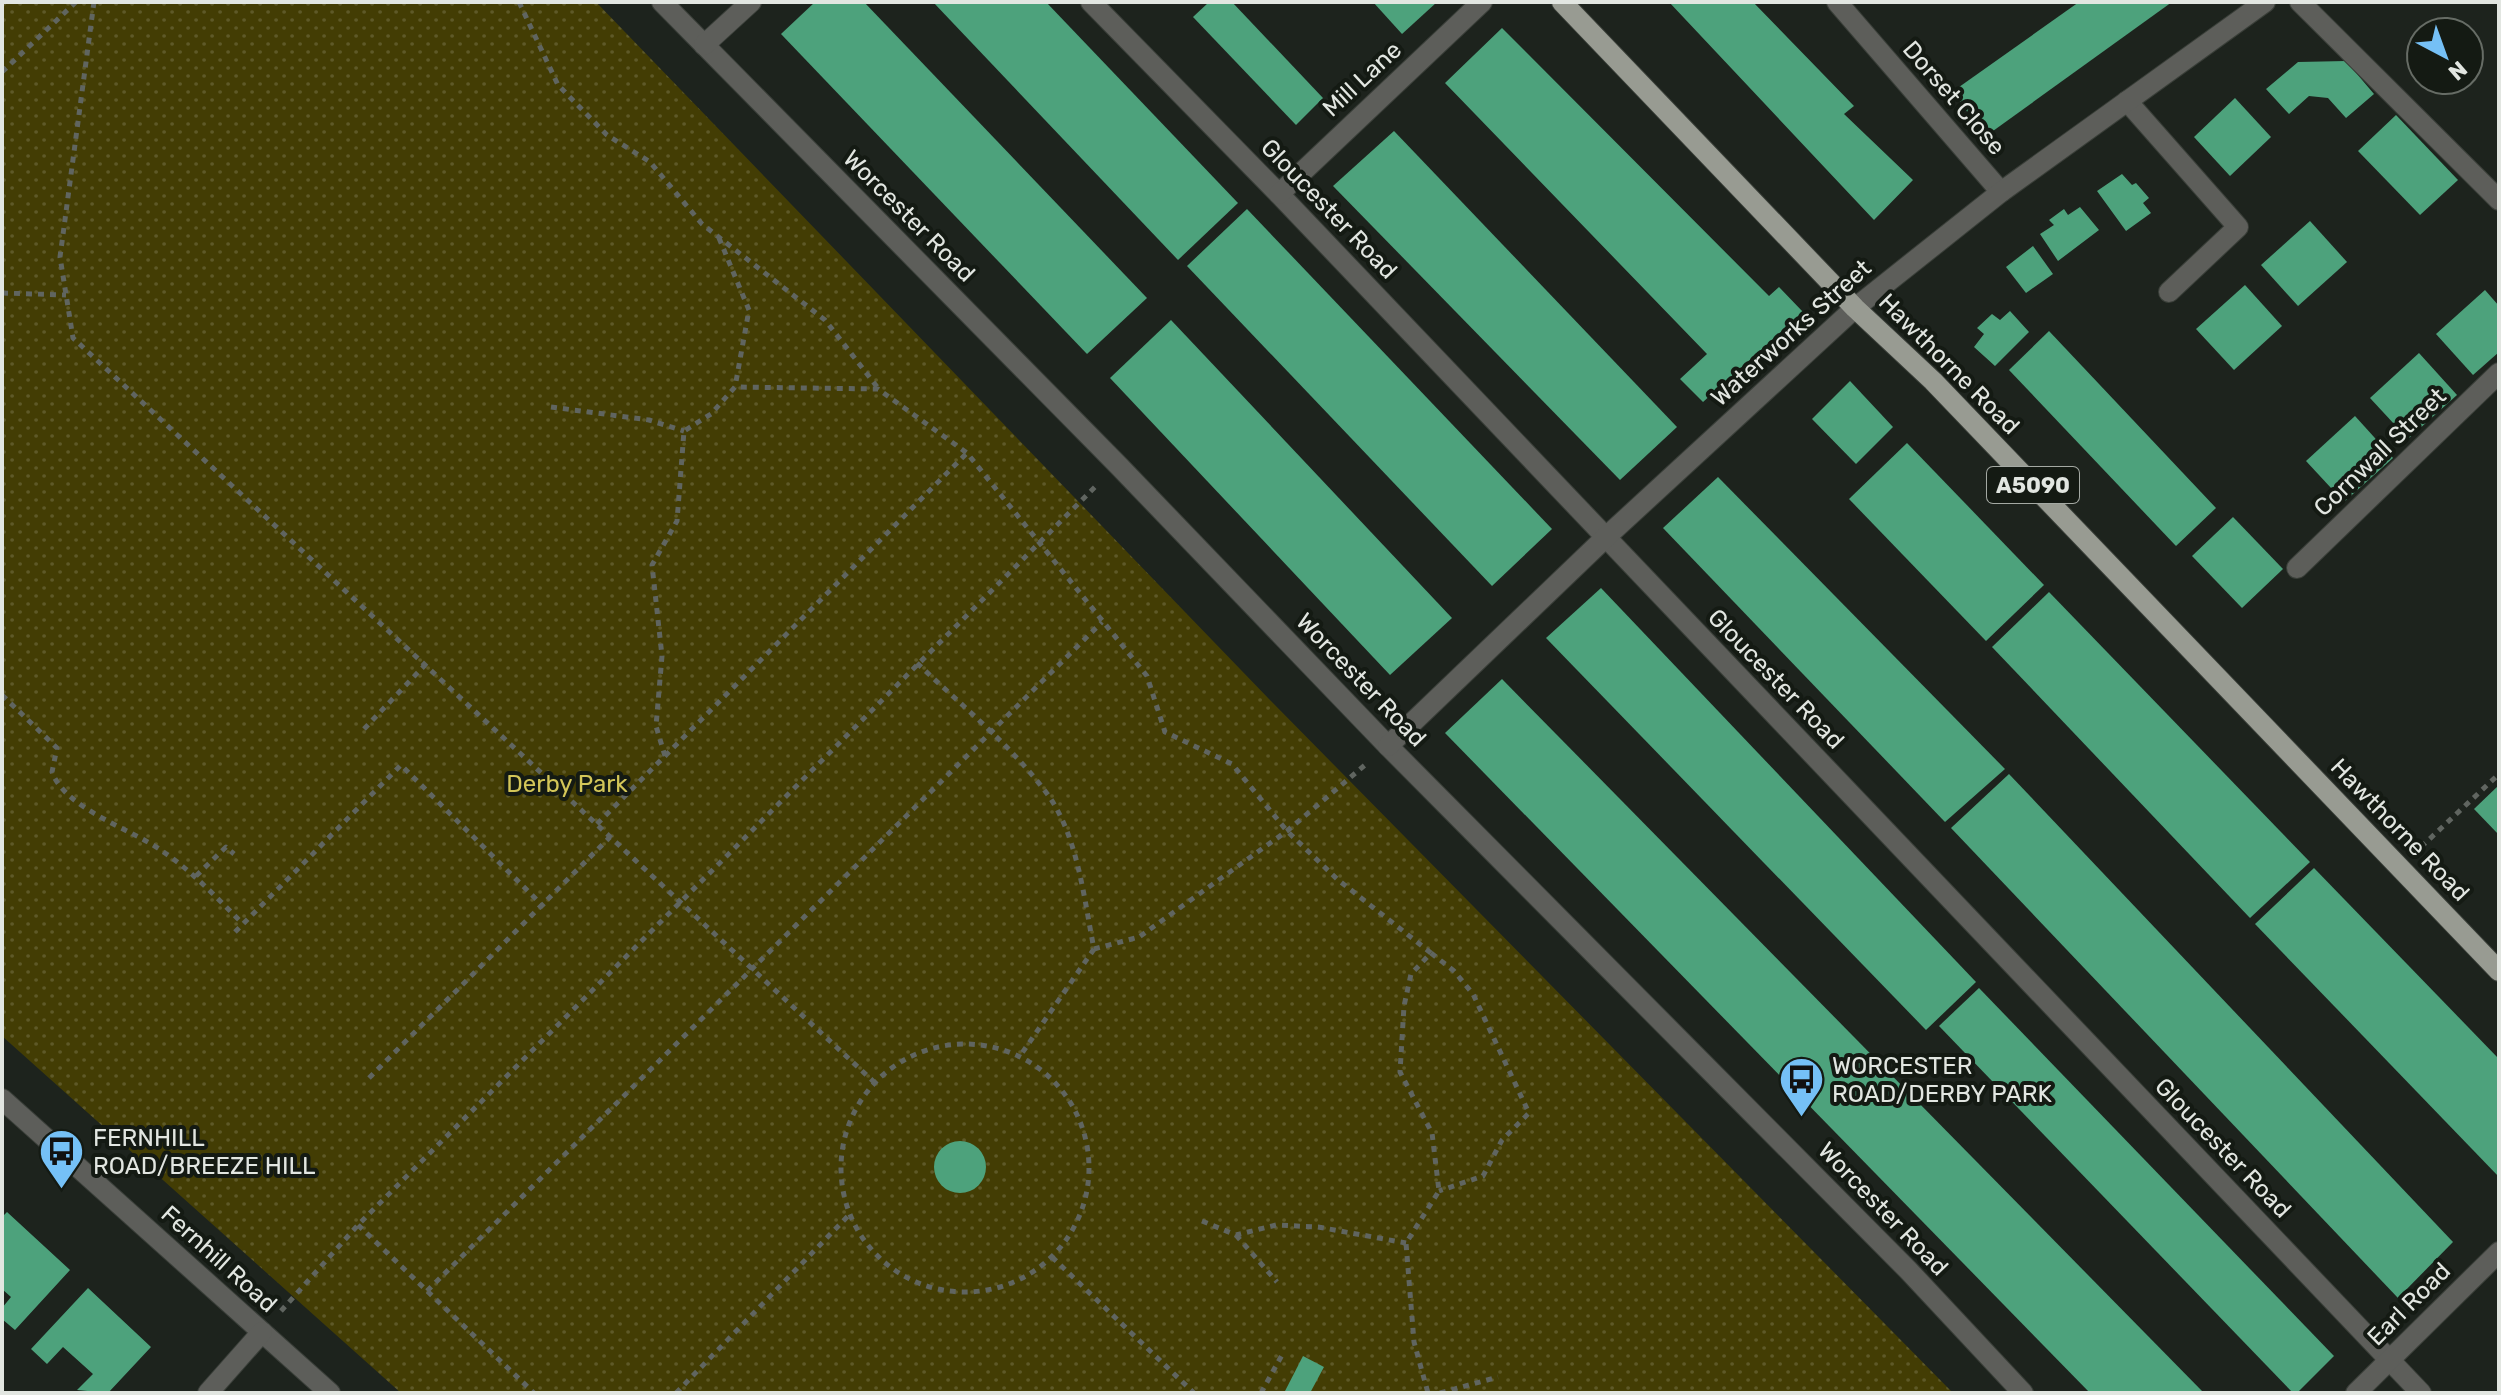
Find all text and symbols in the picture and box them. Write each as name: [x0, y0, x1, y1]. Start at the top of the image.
north arrow: [2405, 16, 2485, 96]
street label: Dorset Close: [1897, 35, 2011, 161]
street label: Mill Lane: [1317, 36, 1407, 122]
text: N: [2443, 55, 2473, 86]
street label: Gloucester Road: [1255, 133, 1403, 285]
street label: Worcester Road: [837, 144, 981, 288]
street label: Waterworks Street: [1705, 254, 1877, 412]
street label: Hawthorne Road: [1873, 288, 2025, 440]
street label: Cornwall Street: [2308, 382, 2452, 522]
road number: A5090: [1987, 467, 2079, 503]
street label: Gloucester Road: [1702, 603, 1850, 755]
street label: Worcester Road: [1290, 608, 1432, 752]
street label: Hawthorne Road: [2325, 753, 2475, 907]
park label: Derby Park: [506, 770, 628, 798]
place label: WORCESTER ROAD/DERBY PARK: [1832, 1052, 2052, 1108]
bus stop icon: WORCESTER ROAD/DERBY PARK: [1777, 1056, 1825, 1119]
street label: Gloucester Road: [2149, 1072, 2297, 1224]
place label: FERNHILL ROAD/BREEZE HILL: [93, 1124, 316, 1180]
bus stop icon: FERNHILL ROAD/BREEZE HILL: [38, 1128, 86, 1191]
street label: Worcester Road: [1812, 1137, 1954, 1281]
street label: Fernhill Road: [155, 1200, 283, 1318]
street label: Earl Road: [2362, 1257, 2456, 1351]

